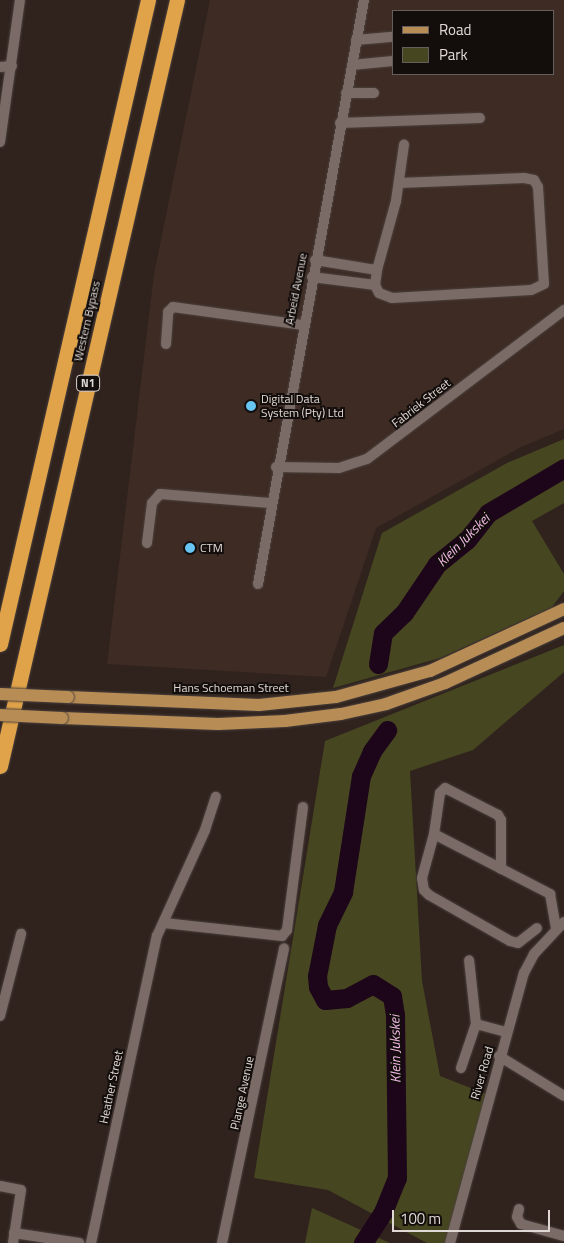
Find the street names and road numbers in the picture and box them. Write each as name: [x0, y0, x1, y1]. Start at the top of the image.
street label: Arbeid Avenue: [282, 252, 310, 326]
street label: Western Bypass: [71, 279, 103, 363]
road number: N1: [76, 374, 100, 392]
street label: Fabriek Street: [389, 376, 453, 430]
street label: Hans Schoeman Street: [173, 681, 289, 695]
street label: River Road: [468, 1045, 496, 1101]
street label: Heather Street: [96, 1049, 126, 1125]
street label: Plange Avenue: [227, 1055, 257, 1131]

